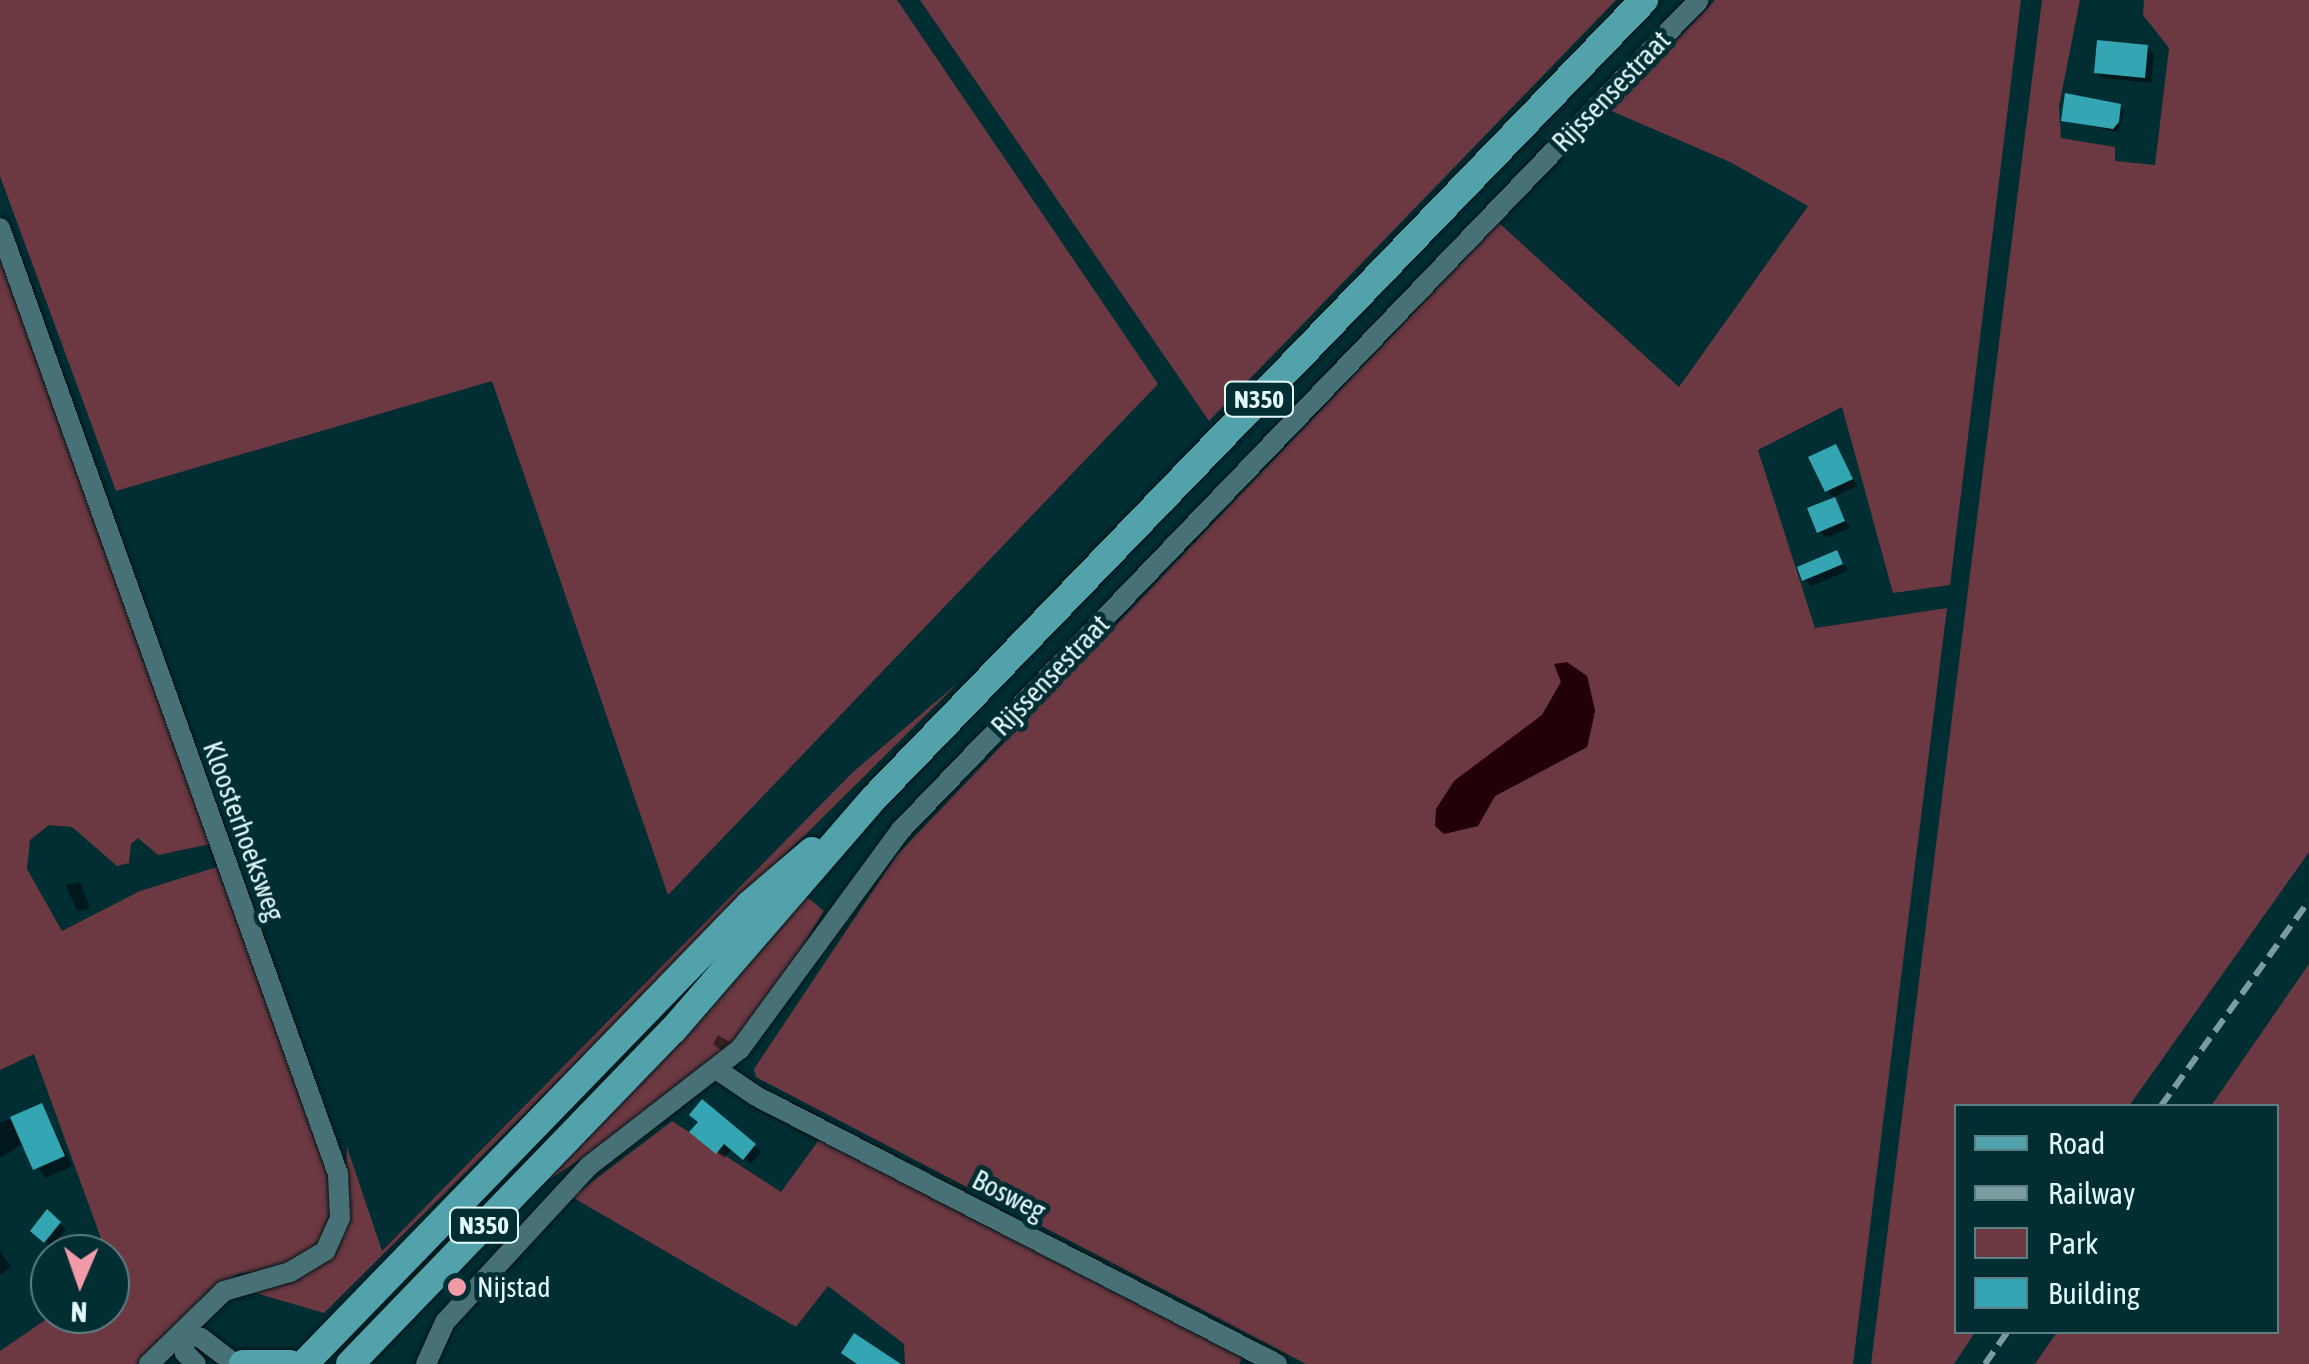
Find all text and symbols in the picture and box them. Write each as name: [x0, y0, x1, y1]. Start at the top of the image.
street label: Rijssensestraat: [1545, 23, 1677, 159]
road number: N350: [1224, 379, 1294, 419]
street label: Rijssensestraat: [984, 607, 1116, 743]
street label: Kloosterhoeksweg: [196, 737, 292, 925]
legend: [1954, 1104, 2279, 1334]
text: Road: [2048, 1126, 2105, 1160]
street label: Bosweg: [967, 1162, 1051, 1228]
text: Railway: [2048, 1176, 2135, 1210]
road number: N350: [449, 1205, 519, 1245]
text: Park: [2048, 1226, 2098, 1260]
north arrow: [30, 1234, 130, 1334]
place label: Nijstad: [477, 1270, 551, 1304]
marker: Nijstad: [446, 1276, 468, 1298]
text: Building: [2048, 1276, 2140, 1310]
text: N: [70, 1296, 88, 1328]

